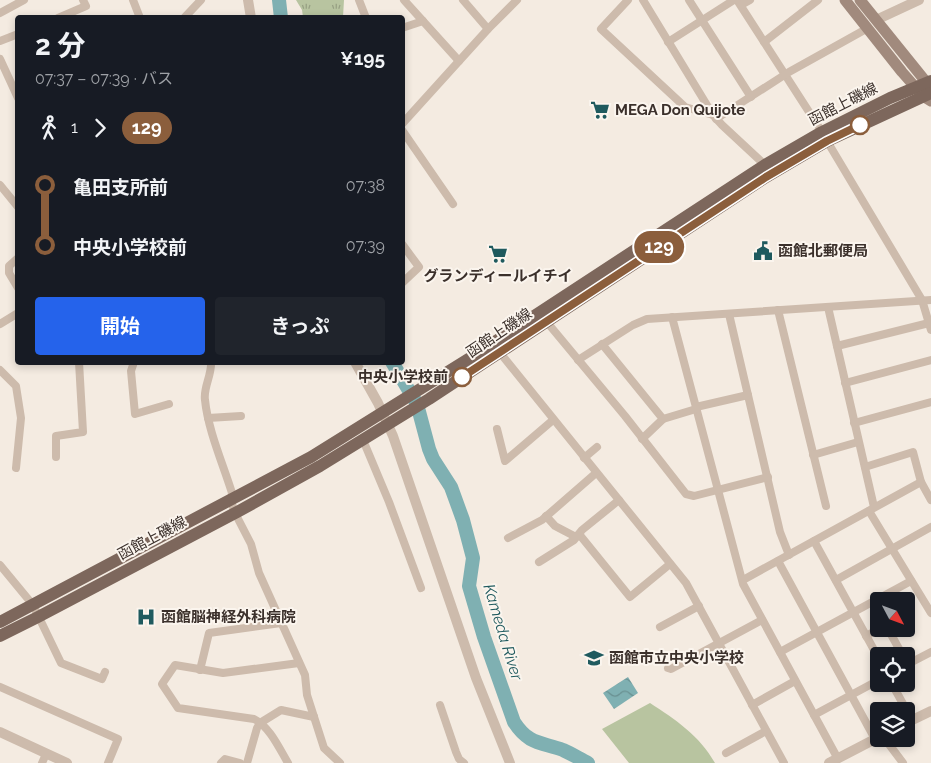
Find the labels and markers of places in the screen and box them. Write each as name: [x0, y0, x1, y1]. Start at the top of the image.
supermarket icon: MEGA Don Quijote: [589, 99, 611, 121]
place label: MEGA Don Quijote: [615, 101, 745, 119]
unlabelled marker: [850, 115, 870, 135]
public building icon: 函館北郵便局: [752, 240, 774, 262]
place label: 函館北郵便局: [778, 242, 868, 260]
supermarket icon: グランディールイチイ: [487, 243, 509, 265]
place label: グランディールイチイ: [424, 267, 572, 285]
marker: 中央小学校前: [452, 367, 472, 387]
place label: 中央小学校前: [358, 368, 448, 386]
hospital icon: 函館脳神経外科病院: [135, 606, 157, 628]
place label: 函館脳神経外科病院: [161, 608, 296, 626]
school or university icon: 函館市立中央小学校: [583, 647, 605, 669]
place label: 函館市立中央小学校: [609, 649, 744, 667]

